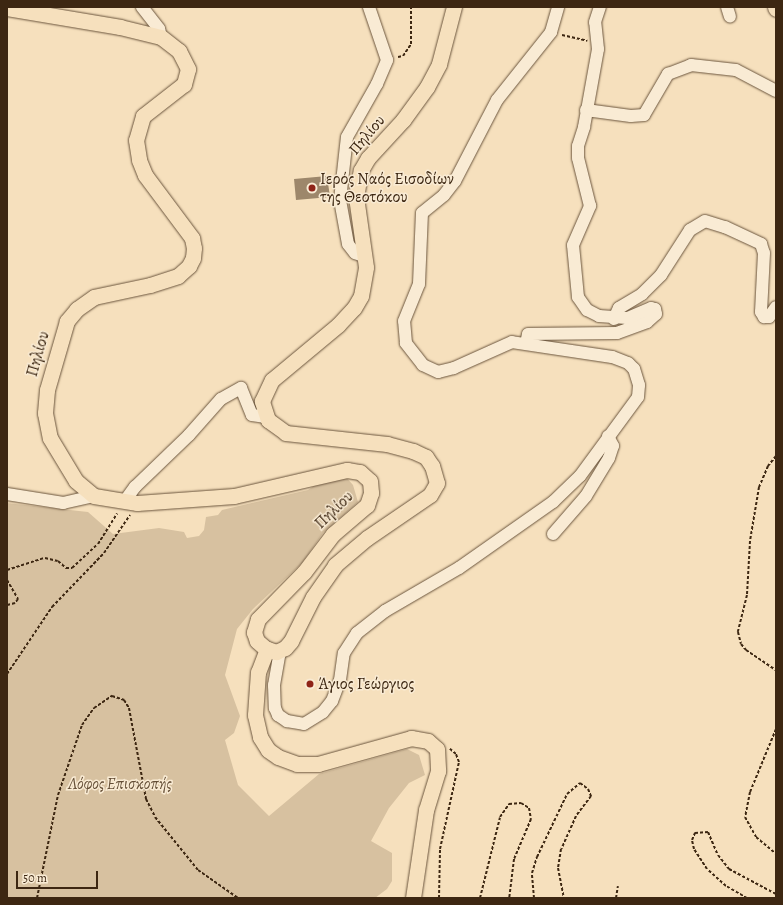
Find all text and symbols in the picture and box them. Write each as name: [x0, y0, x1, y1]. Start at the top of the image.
street label: Πηλίου: [345, 111, 389, 159]
place label: Ιερός Ναός Εισοδίων της Θεοτόκου: [320, 169, 454, 207]
marker: Ιερός Ναός Εισοδίων της Θεοτόκου: [307, 183, 317, 193]
street label: Πηλίου: [22, 329, 54, 379]
street label: Πηλίου: [311, 487, 357, 533]
place label: Άγιος Γεώργιος: [318, 674, 414, 694]
marker: Άγιος Γεώργιος: [305, 679, 315, 689]
park label: Λόφος Επισκοπής: [68, 774, 172, 794]
scale bar: [18, 863, 100, 889]
text: 50 m: [23, 870, 47, 886]

